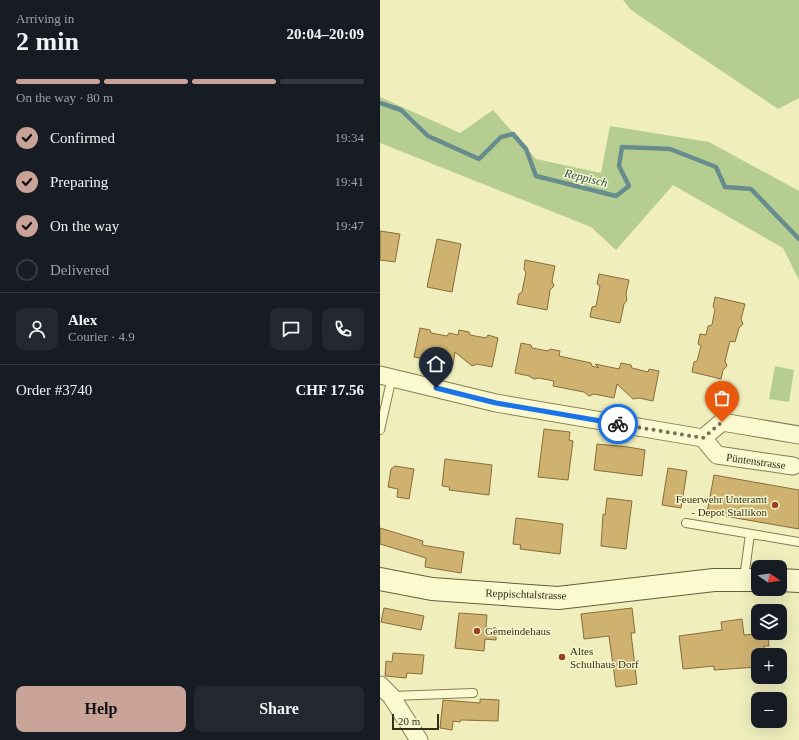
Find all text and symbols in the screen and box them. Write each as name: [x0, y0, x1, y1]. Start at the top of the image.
text: Arriving in: [16, 11, 74, 26]
text: 20:04–20:09: [287, 26, 364, 42]
text: 2 min: [16, 27, 79, 56]
text: On the way · 80 m: [16, 90, 113, 105]
icon: check: [16, 127, 38, 149]
text: Confirmed: [50, 130, 115, 146]
text: 19:34: [334, 130, 364, 145]
water label: Reppisch: [562, 166, 609, 190]
icon: check: [16, 171, 38, 193]
text: Preparing: [50, 174, 108, 190]
text: 19:41: [334, 174, 364, 189]
icon: check: [16, 215, 38, 237]
text: On the way: [50, 218, 119, 234]
text: 19:47: [334, 218, 364, 233]
text: Delivered: [50, 262, 109, 278]
button: person: [16, 308, 58, 350]
button: chat: [270, 308, 312, 350]
button: phone: [322, 308, 364, 350]
text: Alex: [68, 312, 97, 328]
text: Courier · 4.9: [68, 329, 135, 344]
pin: [419, 347, 453, 388]
icon: home: [425, 353, 447, 375]
pin: [705, 381, 739, 422]
text: Order #3740: [16, 382, 92, 398]
text: CHF 17.56: [295, 382, 364, 398]
icon: bag: [711, 387, 733, 409]
courier: [598, 404, 638, 444]
icon: bike: [607, 413, 629, 435]
street label: Püntenstrasse: [726, 451, 787, 471]
place label: Feuerwehr Unteramt - Depot Stallikon: [676, 493, 767, 518]
marker: Feuerwehr Unteramt - Depot Stallikon: [770, 500, 780, 510]
north arrow: [751, 560, 787, 596]
map controls: [751, 560, 787, 728]
street label: Reppischtalstrasse: [485, 587, 567, 601]
button: layers: [751, 604, 787, 640]
place label: Gemeindehaus: [485, 625, 550, 637]
marker: Gemeindehaus: [472, 626, 482, 636]
place label: Altes Schulhaus Dorf: [570, 645, 639, 670]
button: +: [751, 648, 787, 684]
marker: Altes Schulhaus Dorf: [557, 652, 567, 662]
button: Help: [16, 686, 186, 732]
button: Share: [194, 686, 364, 732]
button: −: [751, 692, 787, 728]
scale bar: [392, 712, 439, 731]
text: 20 m: [398, 715, 420, 727]

